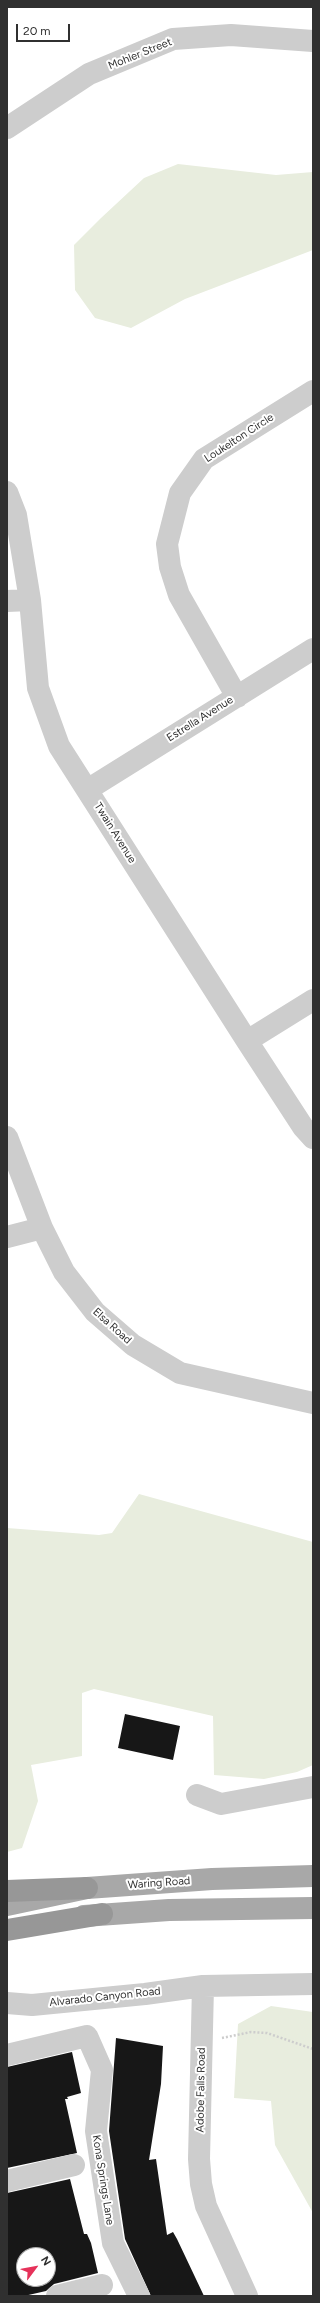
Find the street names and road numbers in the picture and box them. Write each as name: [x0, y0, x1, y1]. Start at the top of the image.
street label: Mohler Street: [106, 35, 174, 73]
street label: Loukelton Circle: [202, 411, 276, 465]
street label: Estrella Avenue: [164, 693, 236, 745]
street label: Twain Avenue: [91, 800, 139, 866]
street label: Elsa Road: [90, 1305, 134, 1347]
street label: Waring Road: [127, 1874, 191, 1892]
street label: Alvarado Canyon Road: [49, 1985, 161, 2009]
street label: Adobe Falls Road: [194, 2047, 208, 2133]
street label: Kona Springs Lane: [89, 2134, 117, 2226]

